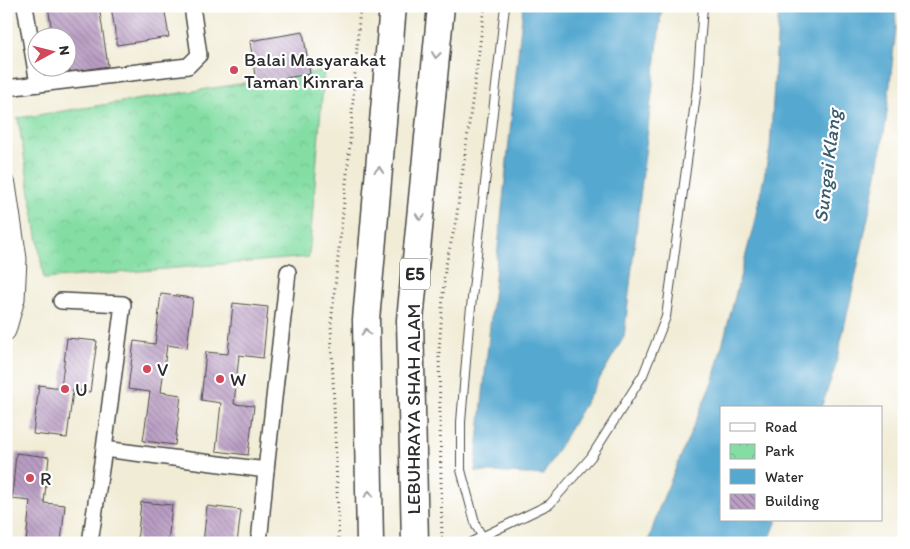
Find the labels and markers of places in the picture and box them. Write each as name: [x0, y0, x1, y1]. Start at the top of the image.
place label: Balai Masyarakat Taman Kinrara: [244, 48, 386, 93]
marker: Balai Masyarakat Taman Kinrara: [228, 64, 240, 76]
place label: V: [157, 358, 168, 381]
marker: V: [141, 363, 153, 375]
place label: W: [230, 368, 246, 391]
marker: W: [214, 373, 226, 385]
place label: U: [75, 378, 88, 401]
marker: U: [59, 383, 71, 395]
place label: R: [40, 467, 51, 490]
marker: R: [24, 472, 36, 484]

